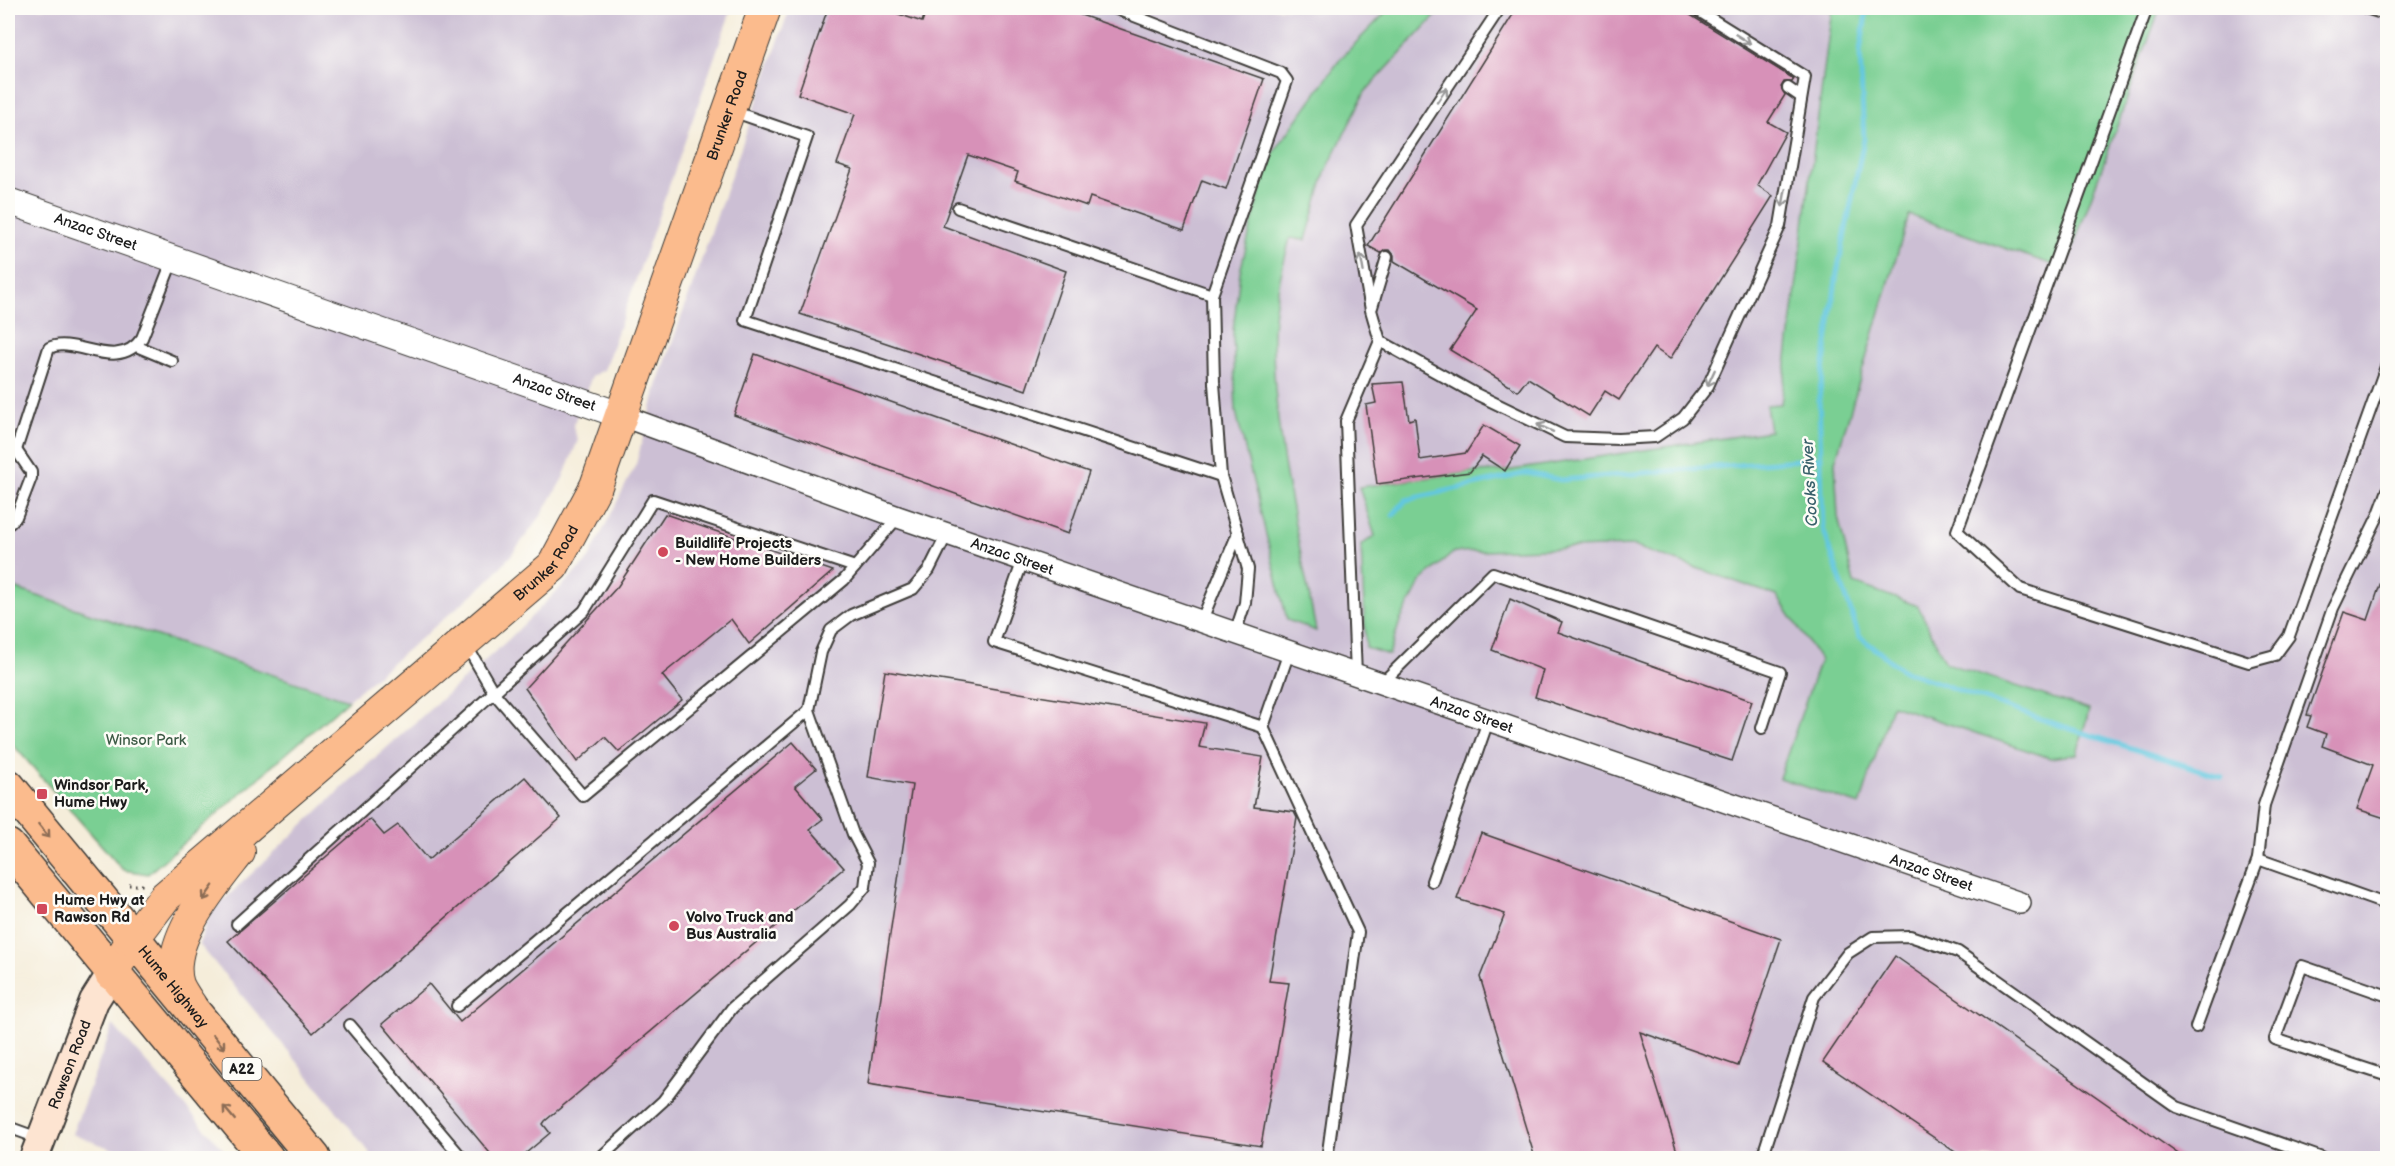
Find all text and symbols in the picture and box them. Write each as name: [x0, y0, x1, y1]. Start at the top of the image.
one-way arrow: [1735, 32, 1752, 45]
street label: Brunker Road: [703, 68, 752, 163]
one-way arrow: [1436, 87, 1448, 104]
one-way arrow: [1779, 188, 1790, 208]
street label: Anzac Street: [52, 209, 140, 255]
one-way arrow: [1357, 254, 1368, 274]
street label: Anzac Street: [511, 369, 599, 416]
one-way arrow: [1705, 369, 1717, 387]
one-way arrow: [1537, 421, 1555, 433]
water label: Cooks River: [1799, 438, 1822, 527]
street label: Brunker Road: [510, 522, 583, 606]
place label: Buildlife Projects - New Home Builders: [675, 534, 821, 570]
street label: Anzac Street: [968, 534, 1056, 580]
marker: Buildlife Projects - New Home Builders: [656, 545, 670, 559]
street label: Anzac Street: [1428, 692, 1516, 738]
park label: Winsor Park: [106, 731, 187, 750]
place label: Windsor Park, Hume Hwy: [54, 776, 149, 812]
marker: Windsor Park, Hume Hwy: [35, 787, 49, 801]
one-way arrow: [38, 823, 51, 839]
street label: Anzac Street: [1887, 850, 1975, 896]
one-way arrow: [202, 884, 214, 900]
place label: Hume Hwy at Rawson Rd: [54, 891, 144, 927]
marker: Hume Hwy at Rawson Rd: [35, 902, 49, 916]
place label: Volvo Truck and Bus Australia: [686, 908, 794, 944]
marker: Volvo Truck and Bus Australia: [667, 919, 681, 933]
street label: Hume Highway: [133, 942, 212, 1032]
street label: Rawson Road: [45, 1017, 96, 1112]
one-way arrow: [213, 1034, 226, 1050]
road number: A22: [222, 1058, 262, 1080]
one-way arrow: [223, 1106, 236, 1122]

